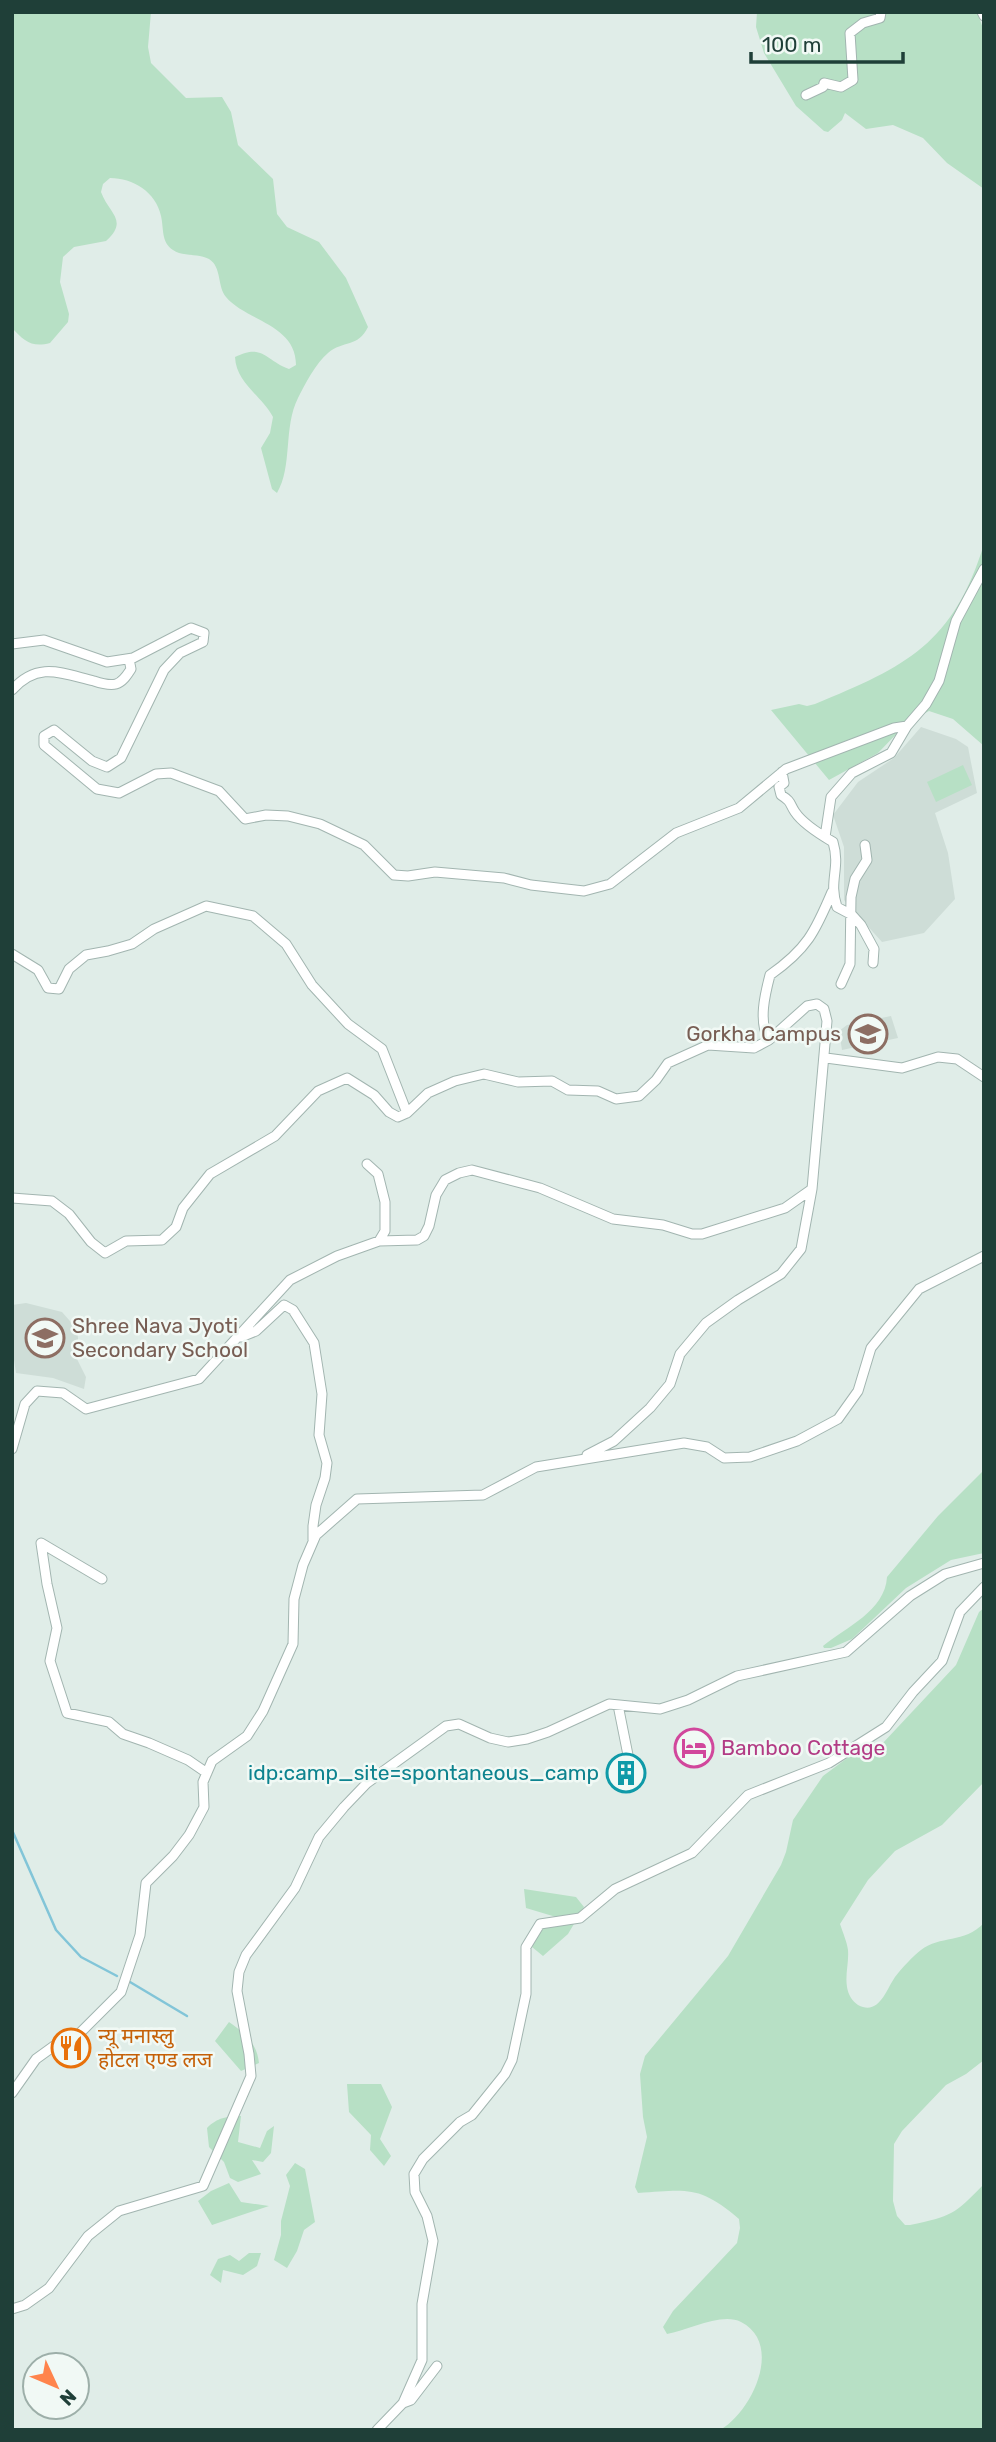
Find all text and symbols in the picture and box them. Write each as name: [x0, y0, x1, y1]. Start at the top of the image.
scale bar: [751, 21, 903, 65]
text: 100 m: [762, 32, 821, 57]
school or university icon: Gorkha Campus: [847, 1013, 889, 1055]
place label: Gorkha Campus: [686, 1021, 841, 1046]
place label: Shree Nava Jyoti Secondary School: [72, 1313, 248, 1362]
school or university icon: Shree Nava Jyoti Secondary School: [24, 1317, 66, 1359]
hotel icon: Bamboo Cottage: [673, 1727, 715, 1769]
place label: Bamboo Cottage: [721, 1735, 885, 1760]
building icon: idp:camp_site=spontaneous_camp: [605, 1752, 647, 1794]
place label: idp:camp_site=spontaneous_camp: [248, 1760, 599, 1785]
place label: न्यू मनास्लु होटल एण्ड लज: [98, 2023, 213, 2072]
restaurant icon: न्यू मनास्लु होटल एण्ड लज: [50, 2027, 92, 2069]
north arrow: [21, 2351, 91, 2421]
text: N: [55, 2385, 81, 2410]

